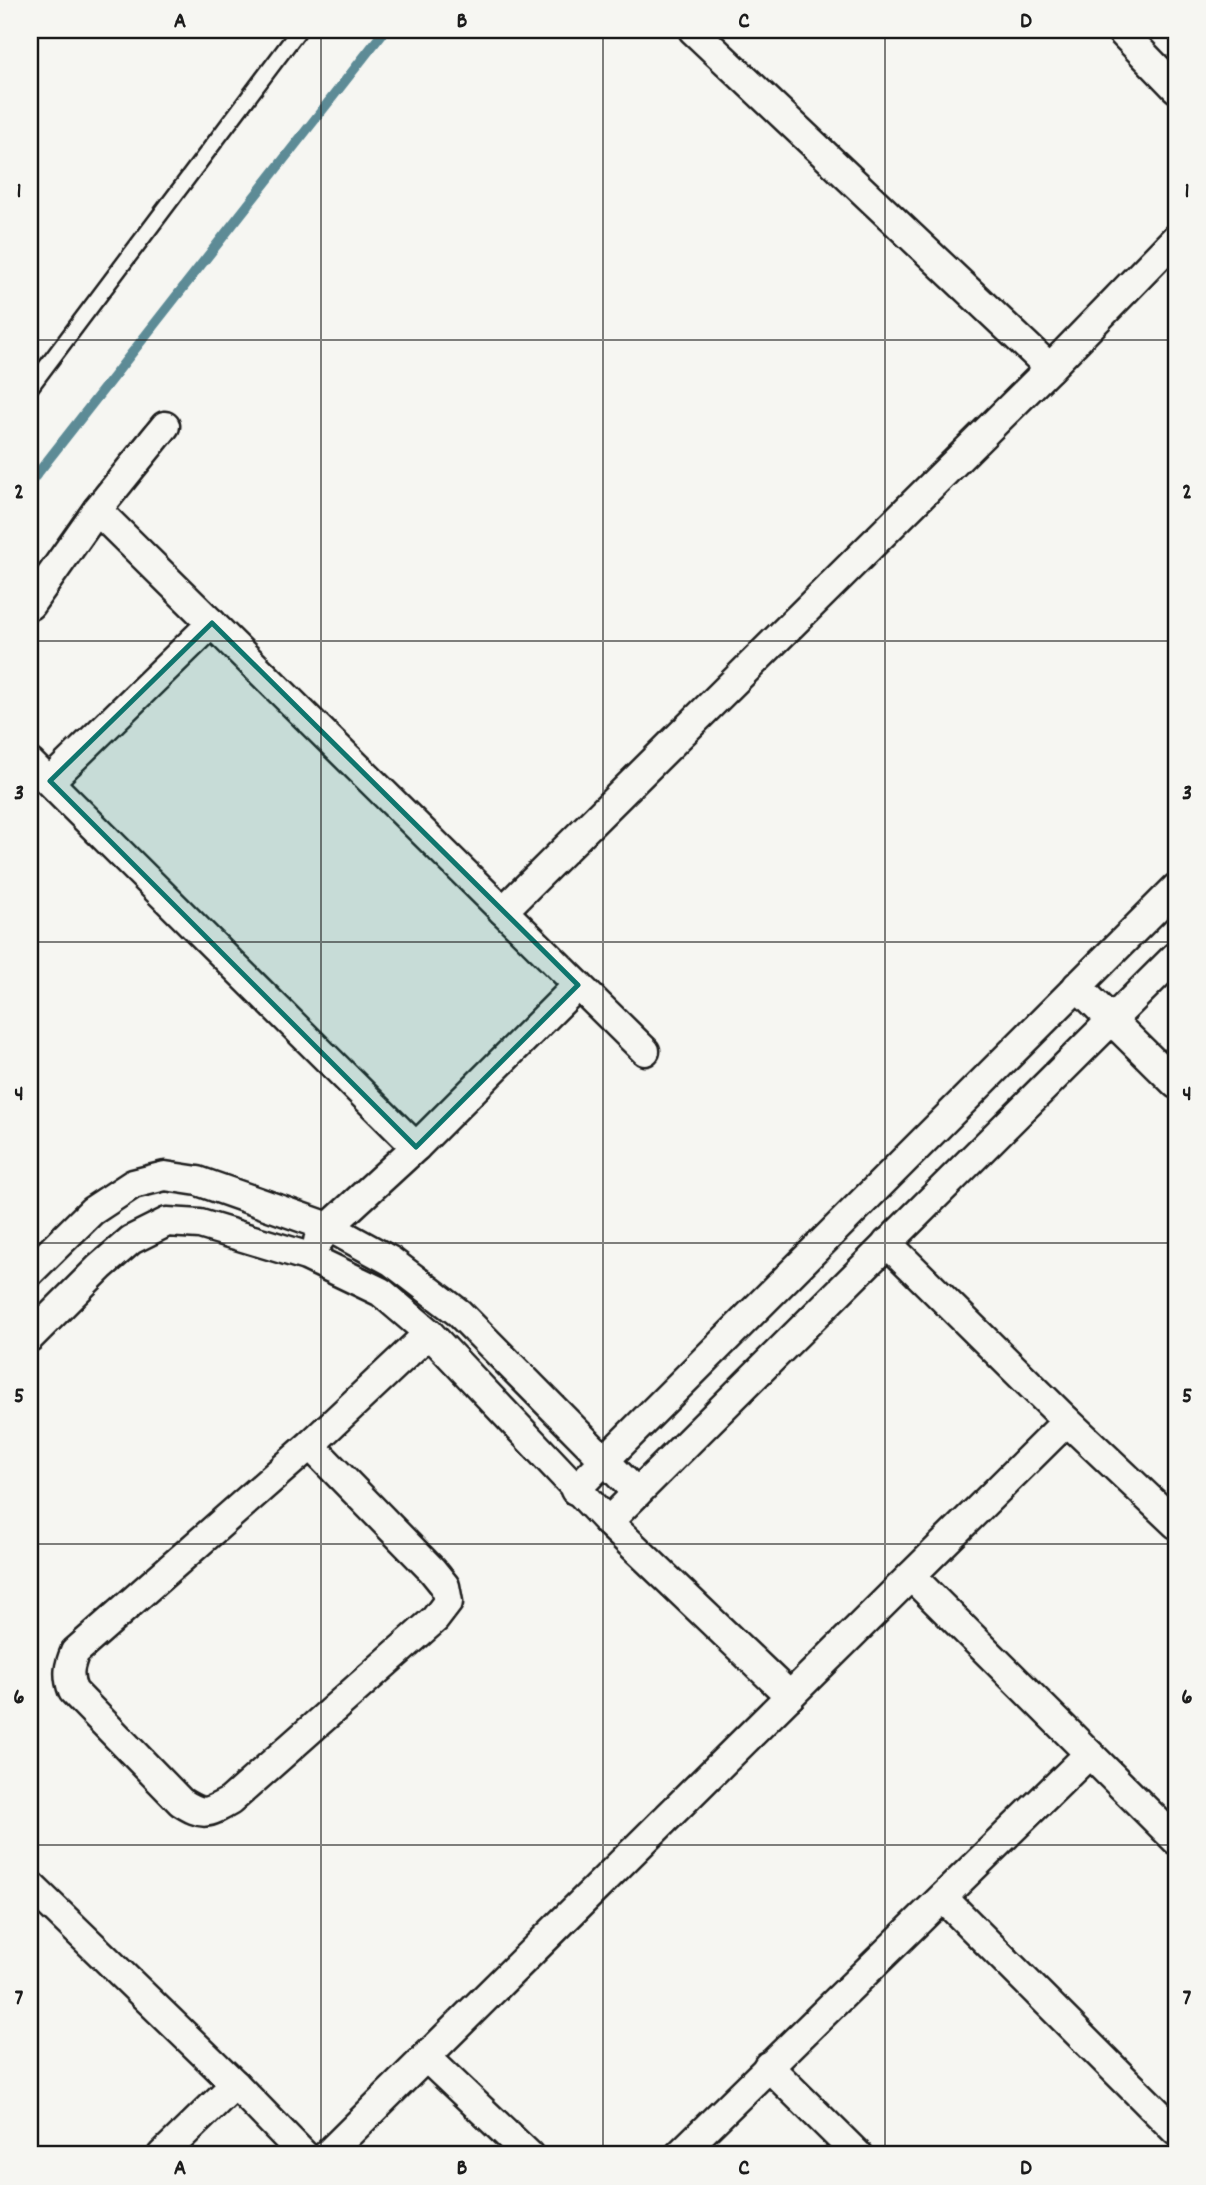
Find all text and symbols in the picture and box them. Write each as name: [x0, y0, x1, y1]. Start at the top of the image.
text: A: [174, 6, 186, 39]
text: B: [457, 6, 468, 39]
text: C: [738, 6, 750, 39]
text: D: [1020, 6, 1032, 39]
text: 1: [16, 176, 22, 209]
text: 1: [1184, 176, 1190, 209]
text: 2: [14, 477, 24, 510]
text: 2: [1182, 477, 1192, 510]
text: 3: [14, 778, 24, 811]
text: 3: [1182, 778, 1192, 811]
text: 4: [14, 1079, 24, 1112]
text: 4: [1182, 1079, 1192, 1112]
text: 5: [14, 1381, 24, 1414]
text: 5: [1182, 1381, 1192, 1414]
text: 6: [13, 1682, 25, 1715]
text: 6: [1181, 1682, 1193, 1715]
text: 7: [15, 1983, 24, 2016]
text: 7: [1183, 1983, 1192, 2016]
text: A: [174, 2153, 186, 2185]
text: B: [457, 2153, 468, 2185]
text: C: [738, 2153, 750, 2185]
text: D: [1020, 2153, 1032, 2185]

